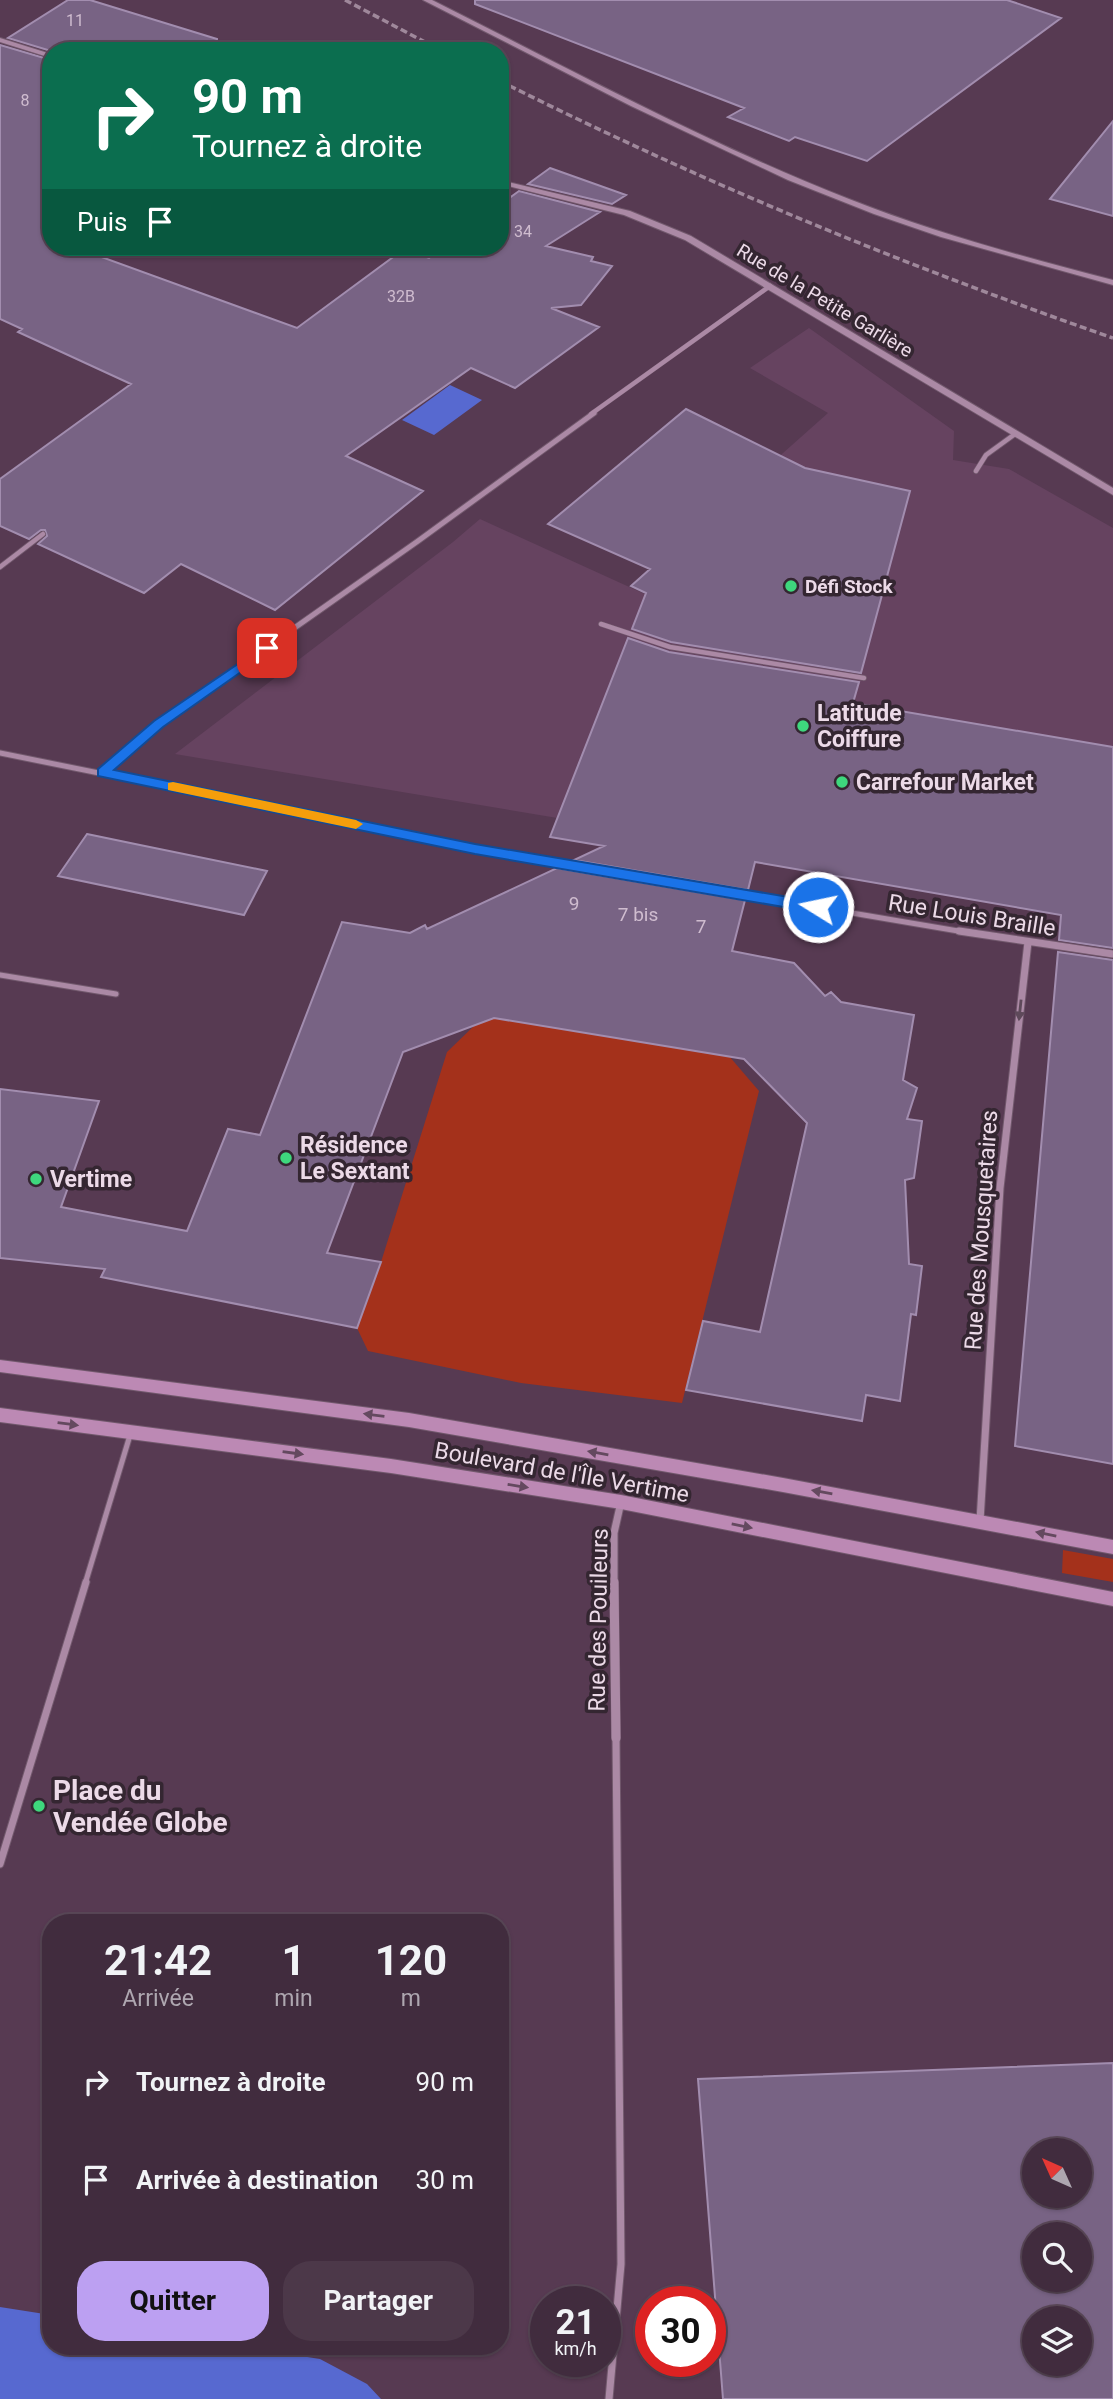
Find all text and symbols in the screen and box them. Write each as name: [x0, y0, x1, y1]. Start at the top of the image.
house number: 11: [66, 11, 84, 30]
text: 90 m: [192, 68, 303, 125]
icon: right: [77, 70, 168, 161]
house number: 8: [21, 91, 30, 110]
text: Tournez à droite: [192, 127, 422, 165]
icon: arrive: [141, 203, 179, 241]
text: Puis: [77, 207, 127, 237]
house number: 34: [514, 222, 532, 241]
street label: Rue de la Petite Garlière: [733, 239, 917, 362]
house number: 32B: [387, 287, 415, 306]
place label: Défi Stock: [805, 575, 893, 598]
marker: Défi Stock: [783, 578, 799, 594]
pin: [237, 618, 297, 678]
icon: arrive: [248, 629, 286, 667]
place label: Latitude Coiffure: [817, 700, 902, 753]
marker: Latitude Coiffure: [795, 718, 811, 734]
place label: Carrefour Market: [856, 769, 1034, 796]
marker: Carrefour Market: [834, 774, 850, 790]
position arrow: [781, 870, 855, 944]
street label: Rue Louis Braille: [886, 889, 1058, 942]
house number: 9: [569, 892, 579, 915]
house number: 7 bis: [618, 903, 658, 926]
house number: 7: [696, 915, 706, 938]
one-way arrow: [1014, 999, 1025, 1021]
street label: Rue des Mousquetaires: [960, 1109, 1003, 1351]
place label: Résidence Le Sextant: [300, 1132, 410, 1185]
marker: Résidence Le Sextant: [278, 1150, 294, 1166]
place label: Vertime: [50, 1166, 132, 1193]
marker: Vertime: [28, 1171, 44, 1187]
one-way arrow: [363, 1410, 385, 1421]
one-way arrow: [57, 1418, 79, 1429]
street label: Boulevard de l'Île Vertime: [433, 1436, 691, 1508]
one-way arrow: [587, 1447, 609, 1458]
one-way arrow: [282, 1448, 304, 1459]
one-way arrow: [507, 1481, 529, 1492]
one-way arrow: [811, 1486, 833, 1497]
one-way arrow: [731, 1521, 753, 1532]
street label: Rue des Pouileurs: [583, 1528, 614, 1712]
one-way arrow: [1035, 1528, 1057, 1539]
place label: Place du Vendée Globe: [53, 1774, 228, 1839]
marker: Place du Vendée Globe: [31, 1798, 47, 1814]
text: 21:42: [104, 1936, 212, 1985]
text: 1: [281, 1936, 306, 1985]
text: 120: [375, 1936, 447, 1985]
text: Arrivée: [122, 1985, 194, 2012]
text: min: [274, 1985, 313, 2012]
text: m: [401, 1985, 421, 2012]
icon: right: [77, 2063, 115, 2101]
text: Tournez à droite: [136, 2067, 326, 2097]
text: 90 m: [416, 2067, 474, 2097]
north arrow: [1022, 2138, 1092, 2208]
map controls: [1022, 2138, 1092, 2376]
icon: arrive: [77, 2161, 115, 2199]
text: Arrivée à destination: [136, 2165, 378, 2195]
text: 30 m: [416, 2165, 474, 2195]
button: search: [1022, 2222, 1092, 2292]
button: Quitter: [77, 2261, 269, 2341]
button: Partager: [283, 2261, 474, 2341]
speed limit sign: 30: [635, 2286, 726, 2377]
text: 21: [555, 2302, 596, 2343]
button: layers: [1022, 2306, 1092, 2376]
text: km/h: [554, 2338, 597, 2359]

